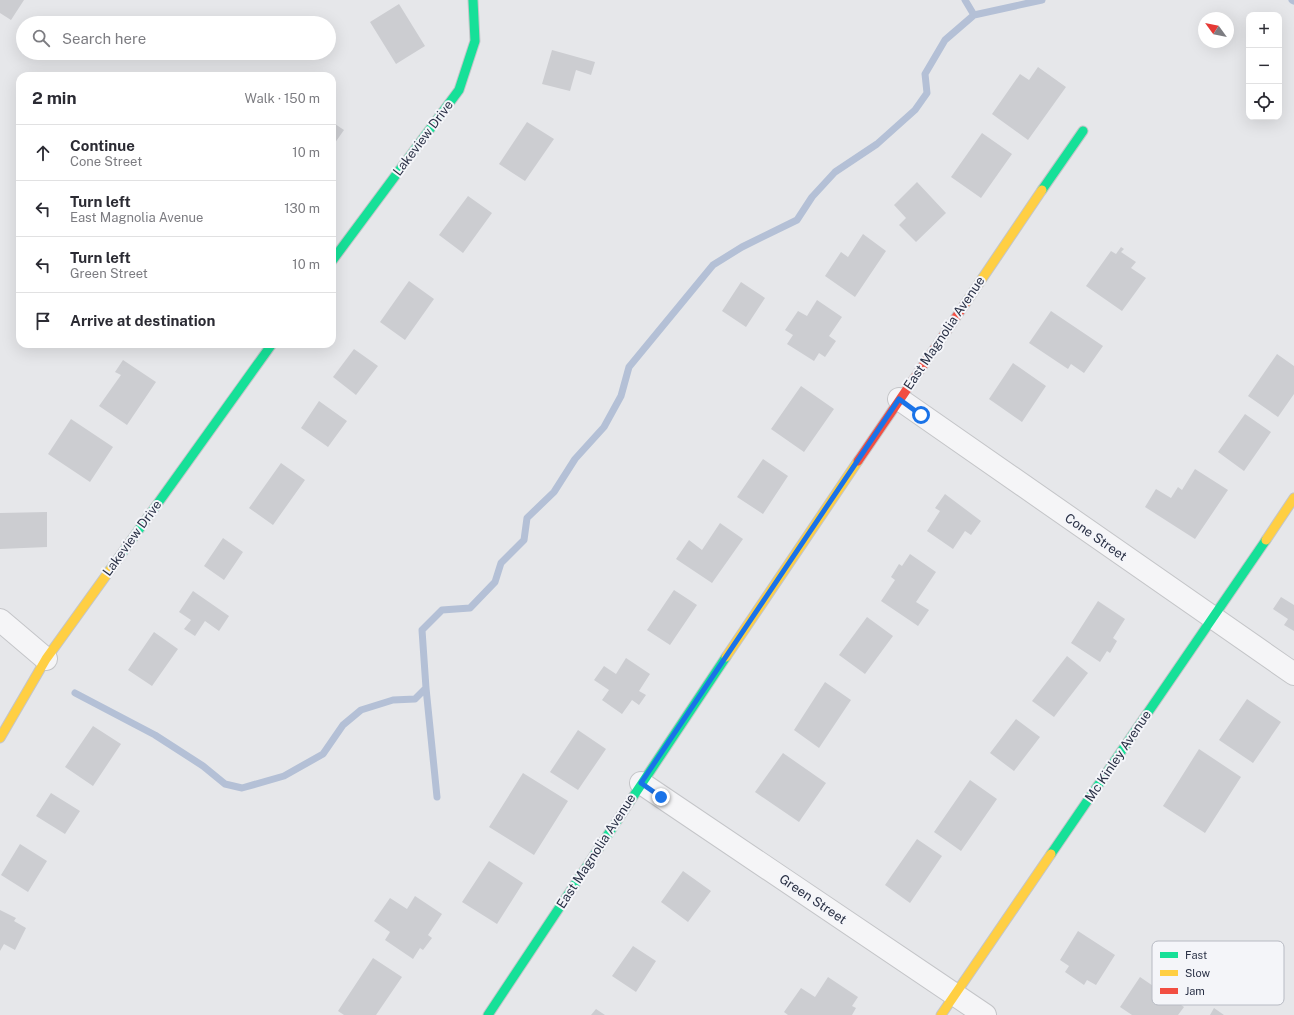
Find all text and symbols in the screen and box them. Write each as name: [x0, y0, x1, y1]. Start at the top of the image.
north arrow: [1198, 12, 1234, 48]
map controls: [1246, 12, 1282, 120]
button: +: [1246, 12, 1282, 48]
search box: [16, 16, 336, 60]
icon: search: [30, 27, 52, 49]
text: Search here: [62, 30, 146, 47]
button: −: [1246, 48, 1282, 84]
button: locate: [1246, 84, 1282, 120]
text: 2 min: [32, 88, 77, 108]
text: Walk · 150 m: [245, 91, 320, 106]
street label: Lakeview Drive: [390, 97, 456, 179]
text: Continue: [70, 137, 135, 154]
icon: ahead: [32, 142, 54, 164]
text: 10 m: [292, 145, 320, 160]
text: Cone Street: [70, 154, 142, 169]
text: Turn left: [70, 193, 131, 210]
icon: left: [32, 198, 54, 220]
text: 130 m: [284, 201, 320, 216]
text: East Magnolia Avenue: [70, 210, 203, 225]
text: Turn left: [70, 249, 131, 266]
icon: left: [32, 254, 54, 276]
text: 10 m: [292, 257, 320, 272]
text: Green Street: [70, 266, 148, 281]
street label: East Magnolia Avenue: [900, 273, 988, 393]
icon: arrive: [32, 310, 54, 332]
text: Arrive at destination: [70, 312, 215, 329]
route start: [912, 406, 930, 424]
street label: Lakeview Drive: [99, 497, 165, 579]
street label: Cone Street: [1062, 510, 1130, 564]
street label: Mc Kinley Avenue: [1082, 708, 1154, 804]
route end: [652, 788, 670, 806]
street label: East Magnolia Avenue: [553, 791, 639, 911]
street label: Green Street: [777, 871, 849, 927]
legend: [1152, 941, 1284, 1005]
text: Fast: [1185, 949, 1207, 961]
text: Slow: [1185, 967, 1211, 979]
text: Jam: [1185, 985, 1205, 997]

